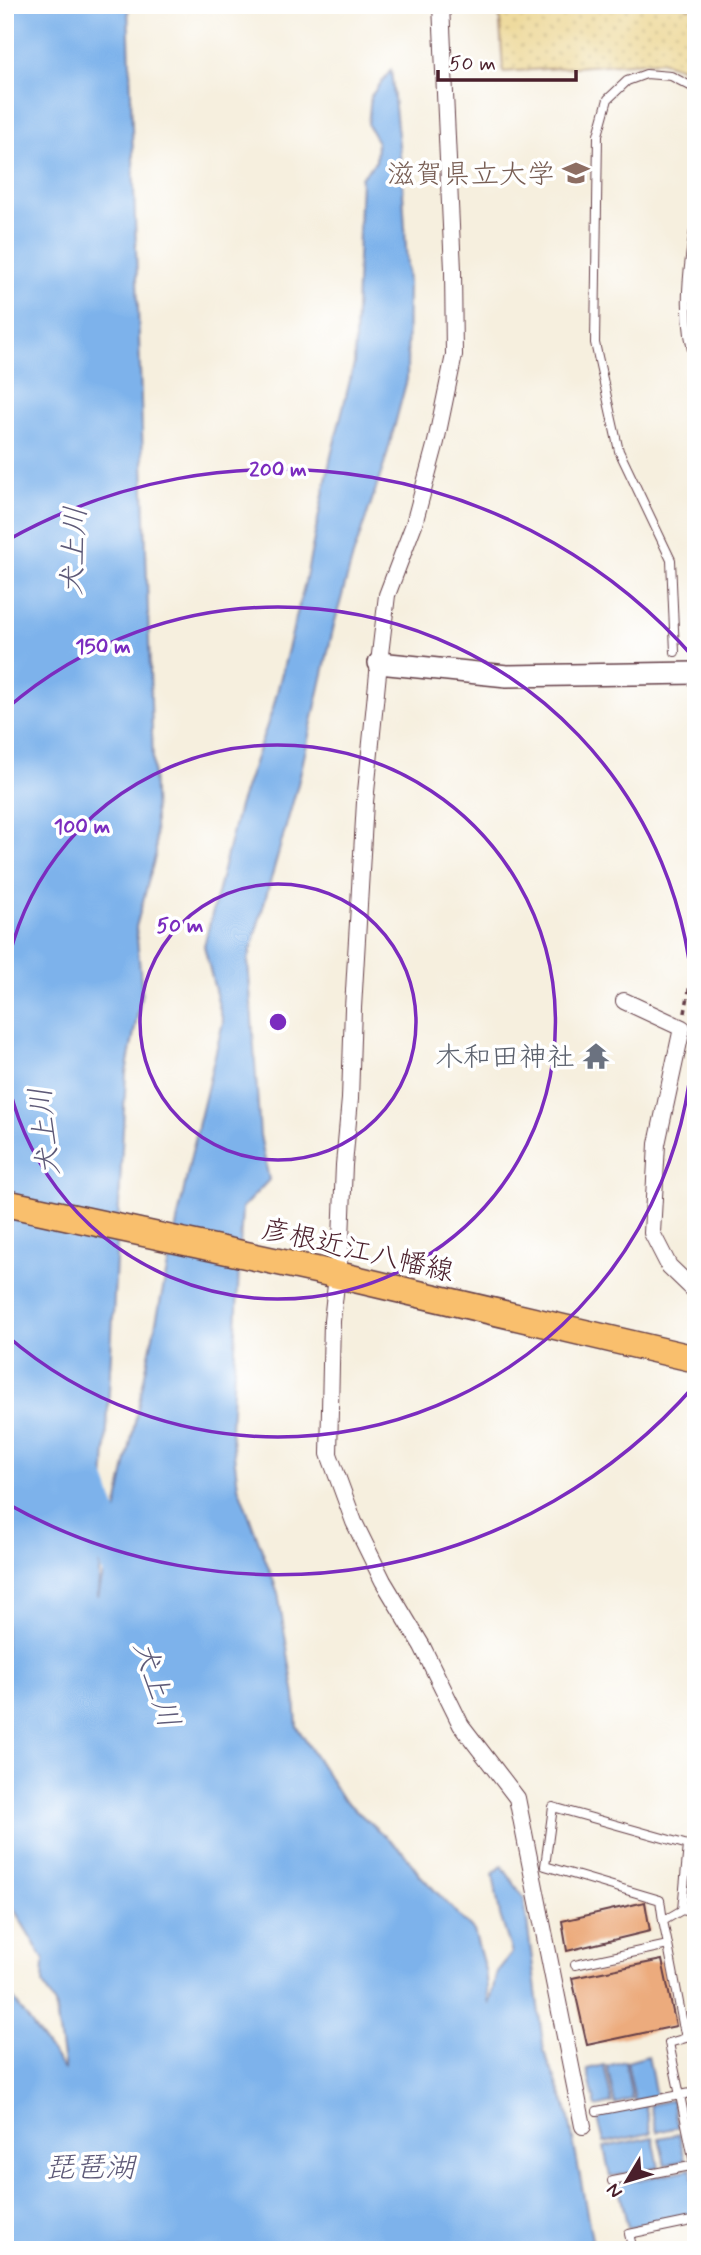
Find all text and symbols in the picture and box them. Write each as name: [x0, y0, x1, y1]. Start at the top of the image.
scale bar: [438, 38, 577, 82]
text: 50 m: [449, 50, 496, 78]
place label: 滋賀県立大学: [387, 157, 555, 194]
school or university icon: 滋賀県立大学: [561, 158, 591, 188]
text: 200 m: [249, 456, 307, 484]
water label: 犬上川: [53, 505, 96, 597]
text: 150 m: [75, 633, 131, 661]
text: 100 m: [54, 813, 110, 841]
text: 50 m: [157, 912, 204, 940]
centre of rings: [266, 1010, 290, 1034]
place label: 木和田神社: [435, 1040, 575, 1077]
temple icon: 木和田神社: [581, 1041, 611, 1071]
water label: 犬上川: [21, 1085, 70, 1179]
street label: 彦根近江八幡線: [258, 1211, 457, 1292]
water label: 犬上川: [123, 1636, 188, 1733]
north arrow: [592, 2146, 662, 2216]
water label: 琵琶湖: [45, 2149, 138, 2188]
text: N: [601, 2178, 629, 2203]

